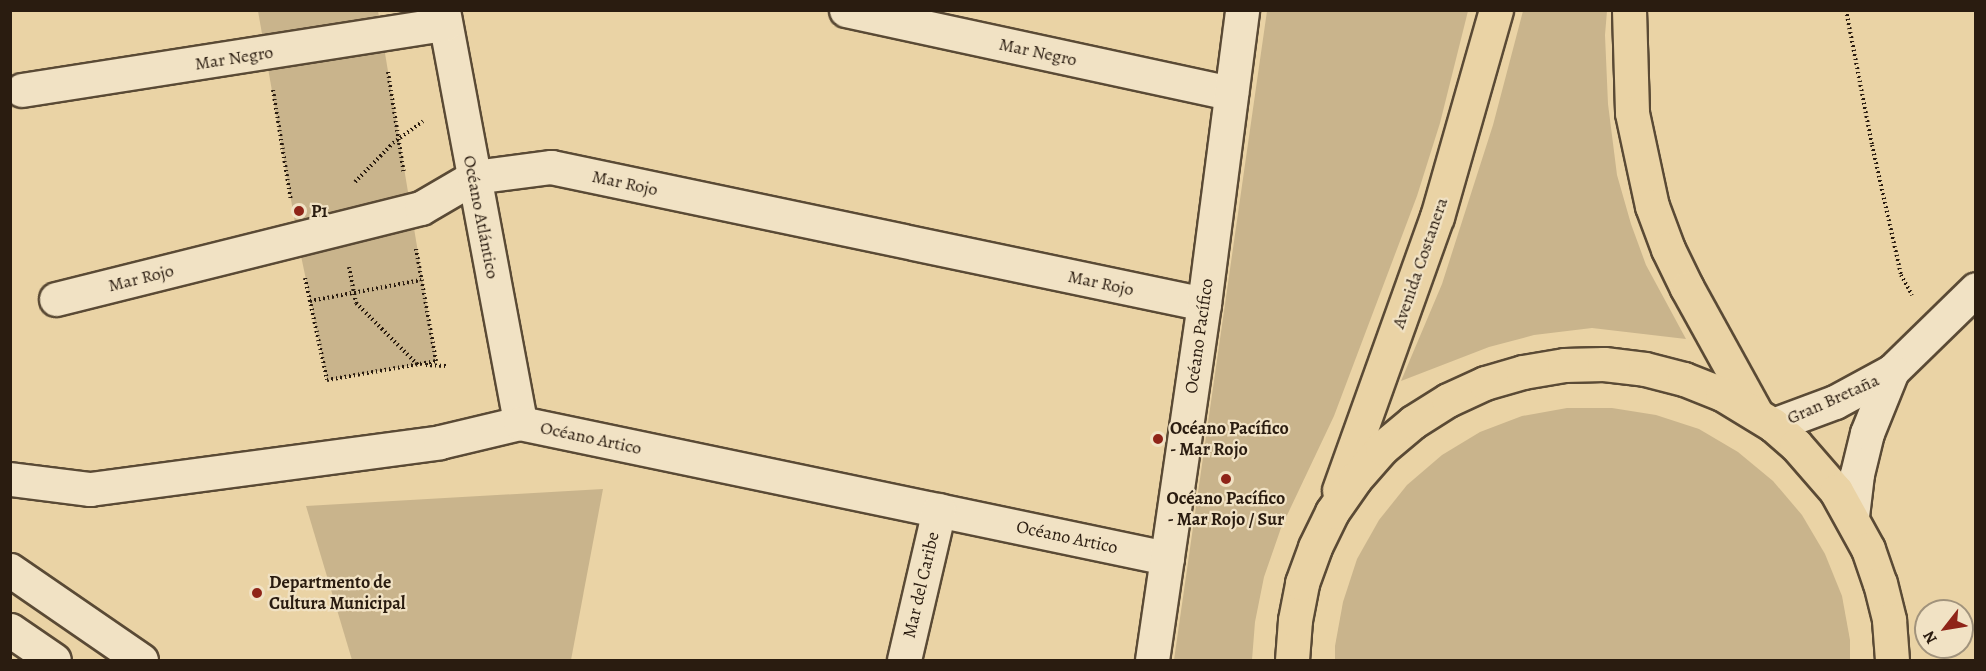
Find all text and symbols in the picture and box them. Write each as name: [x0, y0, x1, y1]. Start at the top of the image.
street label: Mar Negro: [997, 33, 1079, 71]
street label: Mar Negro: [193, 41, 275, 75]
street label: Océano Atlántico: [458, 154, 504, 280]
street label: Mar Rojo: [590, 165, 660, 201]
street label: Avenida Costanera: [1387, 195, 1453, 331]
place label: P1: [311, 200, 328, 222]
marker: P1: [292, 204, 306, 218]
street label: Mar Rojo: [106, 259, 176, 297]
street label: Mar Rojo: [1066, 265, 1136, 301]
street label: Océano Pacífico: [1180, 277, 1218, 395]
street label: Gran Bretaña: [1784, 369, 1882, 429]
street label: Océano Artico: [538, 417, 644, 459]
place label: Océano Pacífico - Mar Rojo: [1170, 418, 1289, 460]
marker: Océano Pacífico - Mar Rojo: [1151, 432, 1165, 446]
marker: Océano Pacífico - Mar Rojo / Sur: [1219, 472, 1233, 486]
place label: Océano Pacífico - Mar Rojo / Sur: [1167, 488, 1285, 530]
street label: Océano Artico: [1014, 516, 1120, 558]
street label: Mar del Caribe: [898, 530, 944, 640]
place label: Departmento de Cultura Municipal: [269, 572, 406, 614]
marker: Departmento de Cultura Municipal: [250, 586, 264, 600]
north arrow: [1914, 599, 1974, 659]
text: N: [1918, 627, 1943, 648]

